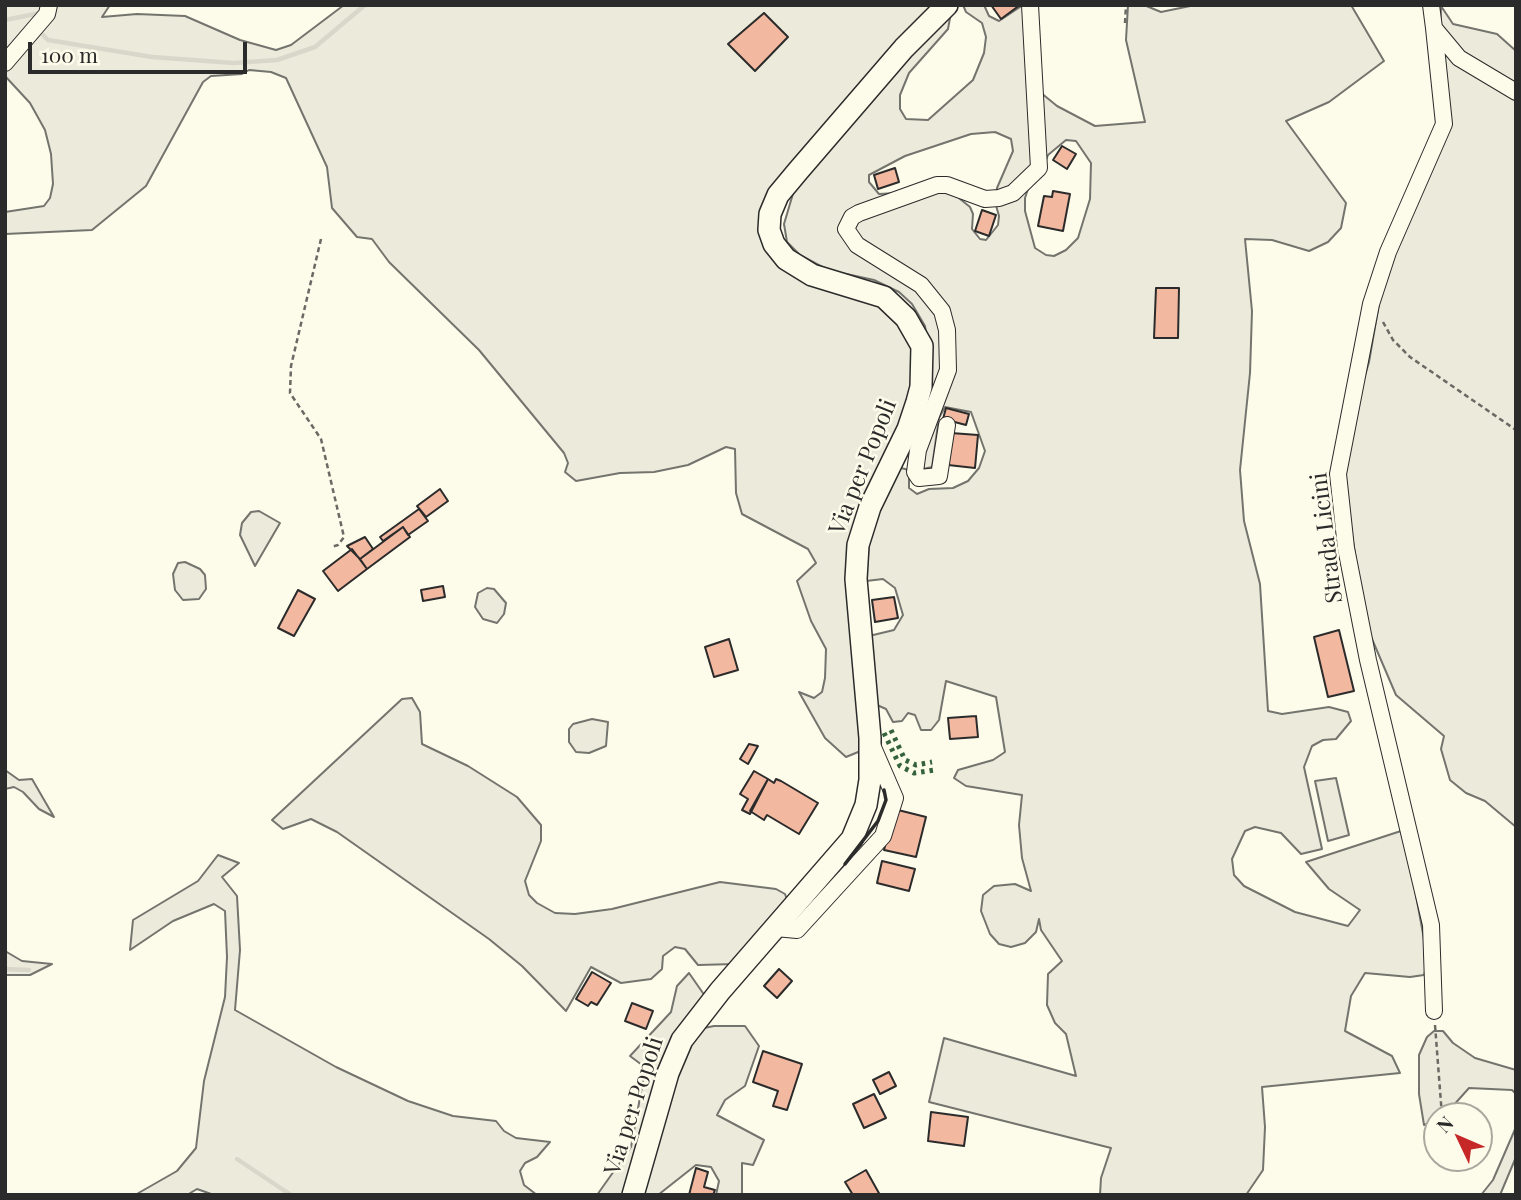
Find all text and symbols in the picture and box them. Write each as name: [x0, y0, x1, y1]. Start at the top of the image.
scale bar: [32, 28, 250, 72]
text: 100 m: [41, 40, 98, 68]
street label: Via per Popoli: [823, 395, 903, 539]
street label: Strada Licini: [1305, 471, 1349, 605]
street label: Via per Popoli: [599, 1033, 669, 1179]
north arrow: [1423, 1102, 1493, 1172]
text: N: [1430, 1110, 1458, 1138]

